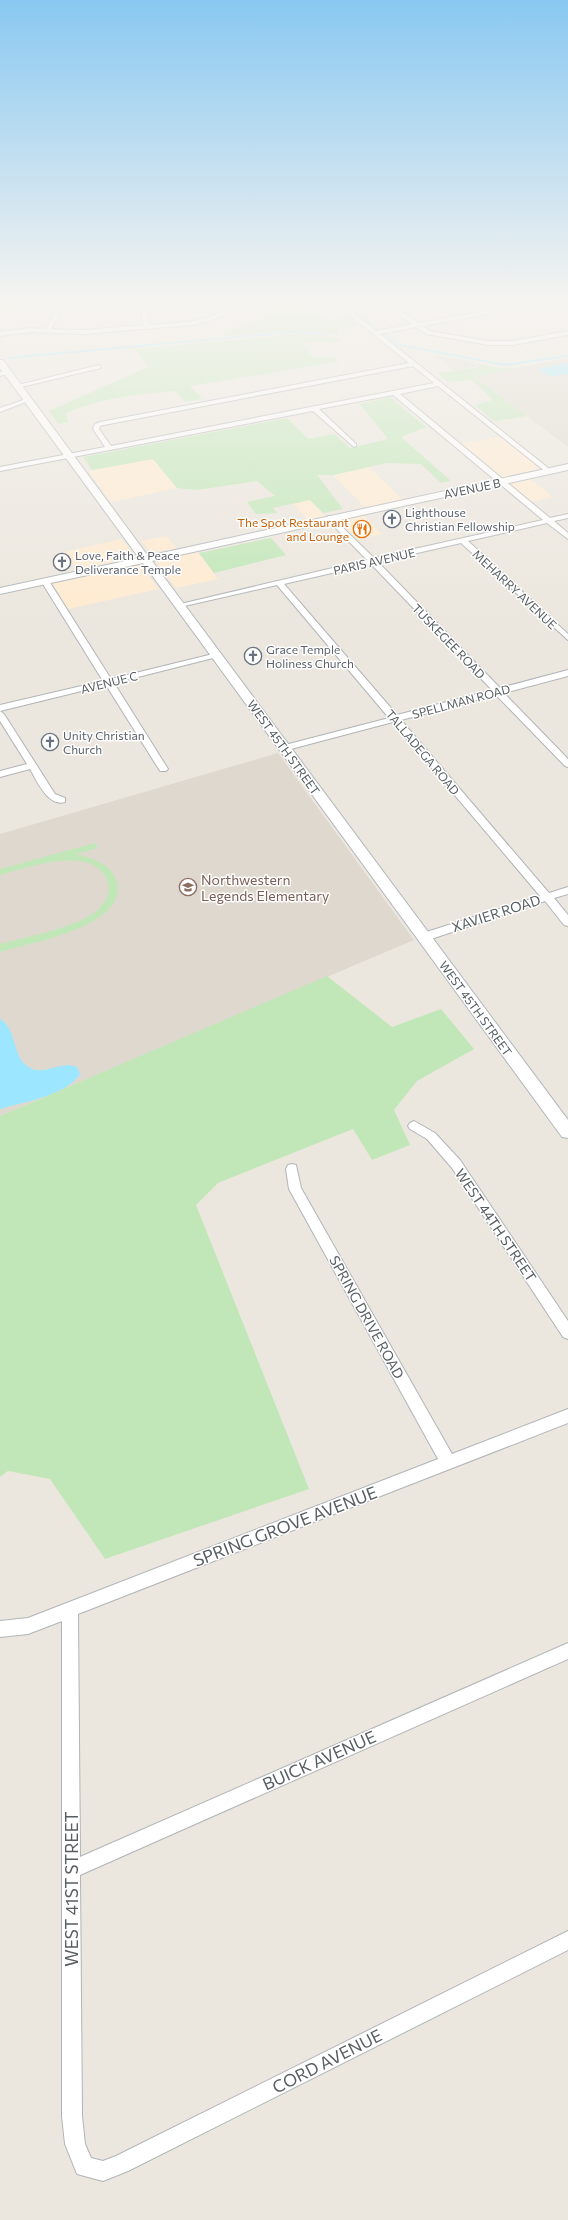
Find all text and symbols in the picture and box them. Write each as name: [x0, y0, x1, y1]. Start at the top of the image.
street label: AVENUE B: [442, 475, 502, 501]
place label: Lighthouse Christian Fellowship: [405, 505, 515, 533]
church icon: Lighthouse Christian Fellowship: [382, 509, 402, 529]
place label: The Spot Restaurant and Lounge: [237, 515, 349, 543]
restaurant icon: The Spot Restaurant and Lounge: [352, 519, 372, 539]
street label: PARIS AVENUE: [332, 545, 416, 577]
street label: MEHARRY AVENUE: [470, 547, 560, 631]
place label: Love, Faith & Peace Deliverance Temple: [75, 548, 181, 576]
church icon: Love, Faith & Peace Deliverance Temple: [52, 552, 72, 572]
street label: TUSKEGEE ROAD: [410, 601, 488, 681]
place label: Grace Temple Holiness Church: [266, 642, 354, 670]
church icon: Grace Temple Holiness Church: [243, 646, 263, 666]
street label: AVENUE C: [79, 668, 139, 696]
street label: SPELLMAN ROAD: [410, 681, 512, 721]
street label: WEST 45TH STREET: [245, 697, 323, 797]
street label: TALLADEGA ROAD: [383, 707, 463, 797]
place label: Unity Christian Church: [63, 728, 145, 756]
church icon: Unity Christian Church: [40, 732, 60, 752]
place label: Northwestern Legends Elementary: [201, 871, 329, 904]
school or university icon: Northwestern Legends Elementary: [178, 877, 198, 897]
street label: XAVIER ROAD: [450, 891, 542, 935]
street label: WEST 45TH STREET: [437, 958, 515, 1058]
street label: WEST 44TH STREET: [452, 1165, 540, 1285]
street label: SPRING DRIVE ROAD: [326, 1252, 408, 1382]
street label: SPRING GROVE AVENUE: [190, 1481, 380, 1571]
street label: BUICK AVENUE: [259, 1726, 379, 1794]
street label: WEST 41ST STREET: [61, 1811, 82, 1967]
street label: CORD AVENUE: [269, 2024, 385, 2098]

